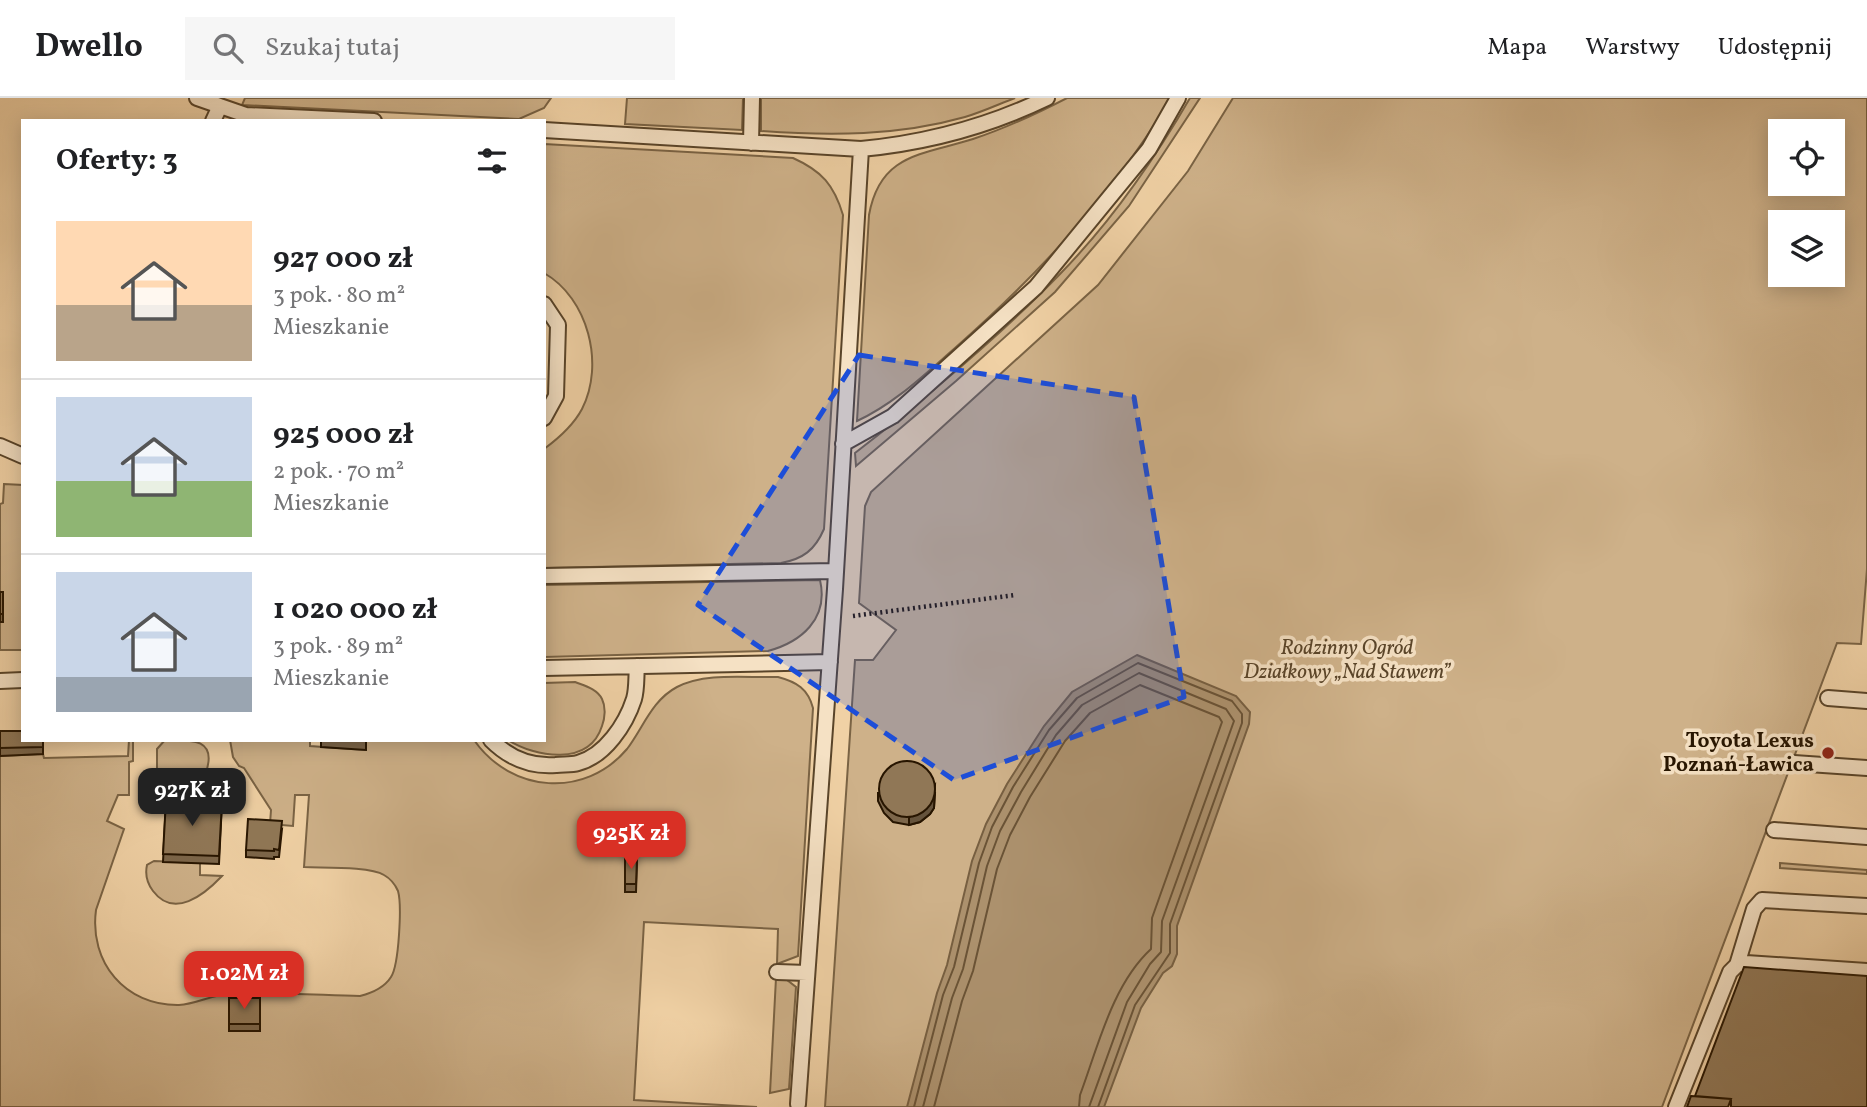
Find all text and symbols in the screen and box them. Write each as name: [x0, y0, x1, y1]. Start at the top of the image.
search box: [185, 17, 675, 80]
text: Dwello: [35, 25, 143, 71]
icon: search: [209, 29, 247, 67]
text: Szukaj tutaj: [265, 30, 400, 66]
text: Mapa: [1487, 31, 1547, 65]
text: Warstwy: [1585, 31, 1680, 65]
text: Udostępnij: [1718, 31, 1832, 65]
map controls: [1768, 119, 1845, 287]
button: locate: [1768, 119, 1845, 196]
text: Oferty: 3: [56, 140, 178, 182]
icon: filters: [473, 142, 511, 180]
button: layers: [1768, 210, 1845, 287]
text: 927 000 zł: [273, 238, 413, 280]
icon: home: [112, 249, 196, 333]
text: 3 pok. · 80 m²: [273, 280, 405, 312]
text: Mieszkanie: [273, 312, 389, 344]
text: 925 000 zł: [273, 414, 413, 456]
icon: home: [112, 425, 196, 509]
text: 2 pok. · 70 m²: [273, 456, 404, 488]
text: Mieszkanie: [273, 488, 389, 520]
text: 1 020 000 zł: [273, 589, 437, 631]
icon: home: [112, 600, 196, 684]
text: 3 pok. · 89 m²: [273, 631, 403, 663]
park label: Rodzinny Ogród Działkowy „Nad Stawem”: [1243, 634, 1451, 687]
text: Mieszkanie: [273, 663, 389, 695]
place label: Toyota Lexus Poznań-Ławica: [1663, 727, 1814, 780]
marker: Toyota Lexus Poznań-Ławica: [1820, 745, 1836, 761]
pin: 927K zł: [127, 768, 257, 828]
text: 927K zł: [154, 775, 230, 807]
pin: 925K zł: [566, 812, 696, 871]
text: 925K zł: [593, 818, 669, 850]
pin: 1.02M zł: [172, 951, 316, 1011]
text: 1.02M zł: [200, 958, 288, 990]

